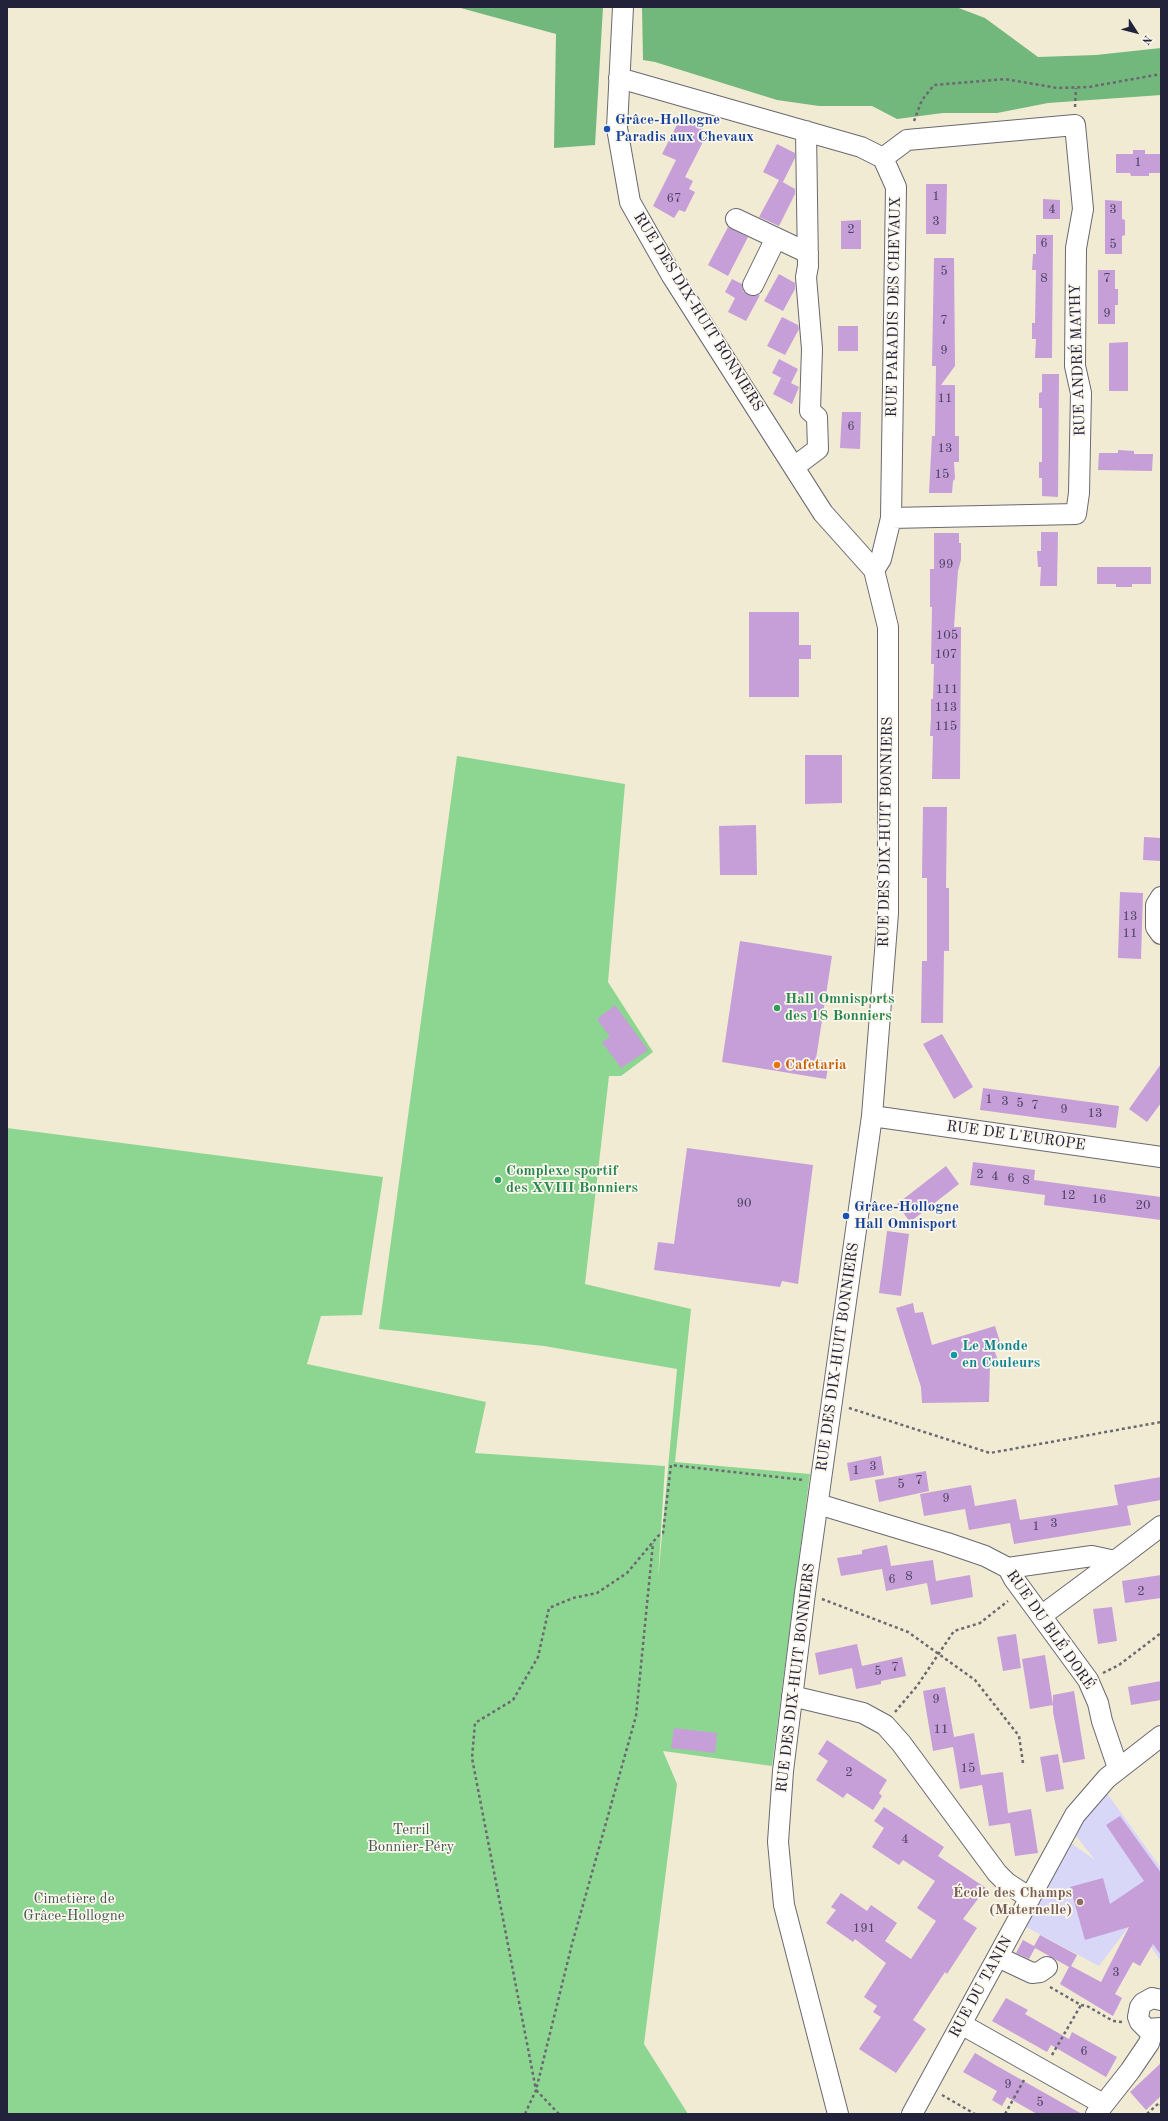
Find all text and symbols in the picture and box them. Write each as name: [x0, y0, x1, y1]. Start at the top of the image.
north arrow: [1116, 12, 1156, 52]
text: N: [1139, 33, 1153, 46]
place label: Grâce-Hollogne Paradis aux Chevaux: [615, 111, 754, 146]
marker: Grâce-Hollogne Paradis aux Chevaux: [602, 124, 612, 134]
house number: 1: [1134, 155, 1142, 171]
house number: 1: [932, 189, 940, 205]
house number: 67: [666, 191, 682, 207]
street label: RUE PARADIS DES CHEVAUX: [883, 196, 905, 418]
house number: 4: [1048, 202, 1056, 218]
house number: 3: [1109, 202, 1117, 218]
street label: RUE DES DIX-HUIT BONNIERS: [629, 209, 767, 415]
house number: 3: [932, 214, 940, 230]
house number: 2: [847, 222, 855, 238]
house number: 6: [1040, 236, 1048, 252]
house number: 5: [1109, 237, 1117, 253]
house number: 5: [940, 264, 948, 280]
house number: 8: [1040, 271, 1048, 287]
house number: 7: [1103, 271, 1111, 287]
street label: RUE ANDRÉ MATHY: [1066, 283, 1090, 437]
house number: 9: [1103, 306, 1111, 322]
house number: 7: [940, 313, 948, 329]
house number: 9: [940, 343, 948, 359]
house number: 11: [937, 391, 953, 407]
house number: 6: [847, 419, 855, 435]
house number: 13: [937, 441, 953, 457]
house number: 15: [934, 467, 950, 483]
house number: 99: [938, 557, 954, 573]
house number: 105: [936, 628, 958, 644]
house number: 107: [935, 647, 957, 663]
house number: 111: [936, 682, 958, 698]
house number: 113: [935, 700, 957, 716]
street label: RUE DES DIX-HUIT BONNIERS: [875, 716, 897, 948]
house number: 115: [935, 719, 957, 735]
house number: 13: [1122, 909, 1138, 925]
house number: 11: [1122, 926, 1138, 942]
place label: Hall Omnisports des 18 Bonniers: [785, 990, 894, 1025]
marker: Hall Omnisports des 18 Bonniers: [772, 1003, 782, 1013]
place label: Cafetaria: [785, 1056, 846, 1074]
marker: Cafetaria: [772, 1060, 782, 1070]
house number: 1: [985, 1092, 993, 1108]
house number: 3: [1001, 1094, 1009, 1110]
house number: 5: [1016, 1096, 1024, 1112]
house number: 7: [1031, 1098, 1039, 1114]
house number: 9: [1060, 1102, 1068, 1118]
house number: 13: [1087, 1106, 1103, 1122]
street label: RUE DE L'EUROPE: [945, 1117, 1087, 1155]
place label: Complexe sportif des XVIII Bonniers: [506, 1162, 638, 1197]
house number: 2: [976, 1167, 984, 1183]
house number: 4: [991, 1169, 999, 1185]
house number: 6: [1007, 1171, 1015, 1187]
house number: 8: [1022, 1173, 1030, 1189]
marker: Complexe sportif des XVIII Bonniers: [493, 1175, 503, 1185]
house number: 12: [1060, 1188, 1076, 1204]
house number: 16: [1091, 1192, 1107, 1208]
house number: 90: [736, 1196, 752, 1212]
place label: Grâce-Hollogne Hall Omnisport: [854, 1198, 959, 1233]
house number: 20: [1135, 1198, 1151, 1214]
marker: Grâce-Hollogne Hall Omnisport: [841, 1211, 851, 1221]
street label: RUE DES DIX-HUIT BONNIERS: [813, 1241, 863, 1473]
place label: Le Monde en Couleurs: [962, 1337, 1040, 1372]
marker: Le Monde en Couleurs: [949, 1350, 959, 1360]
house number: 3: [869, 1459, 877, 1475]
house number: 1: [852, 1463, 860, 1479]
house number: 7: [915, 1473, 923, 1489]
house number: 5: [897, 1477, 905, 1493]
house number: 9: [942, 1491, 950, 1507]
house number: 3: [1050, 1516, 1058, 1532]
house number: 1: [1032, 1519, 1040, 1535]
street label: RUE DES DIX-HUIT BONNIERS: [773, 1562, 819, 1794]
street label: RUE DU BLÉ DORÉ: [1002, 1567, 1098, 1693]
house number: 8: [905, 1569, 913, 1585]
house number: 6: [888, 1572, 896, 1588]
house number: 2: [1137, 1584, 1145, 1600]
house number: 7: [891, 1660, 899, 1676]
house number: 5: [874, 1664, 882, 1680]
house number: 9: [932, 1692, 940, 1708]
house number: 11: [933, 1722, 949, 1738]
house number: 15: [960, 1761, 976, 1777]
house number: 2: [845, 1765, 853, 1781]
park label: Terril Bonnier-Péry: [367, 1821, 455, 1856]
house number: 4: [901, 1832, 909, 1848]
place label: École des Champs (Maternelle): [953, 1884, 1072, 1919]
park label: Cimetière de Grâce-Hollogne: [23, 1890, 125, 1925]
marker: École des Champs (Maternelle): [1075, 1897, 1085, 1907]
house number: 191: [853, 1921, 875, 1937]
street label: RUE DU TANIN: [946, 1933, 1016, 2041]
house number: 3: [1112, 1965, 1120, 1981]
house number: 6: [1080, 2044, 1088, 2060]
house number: 9: [1004, 2077, 1012, 2093]
house number: 5: [1036, 2095, 1044, 2111]

